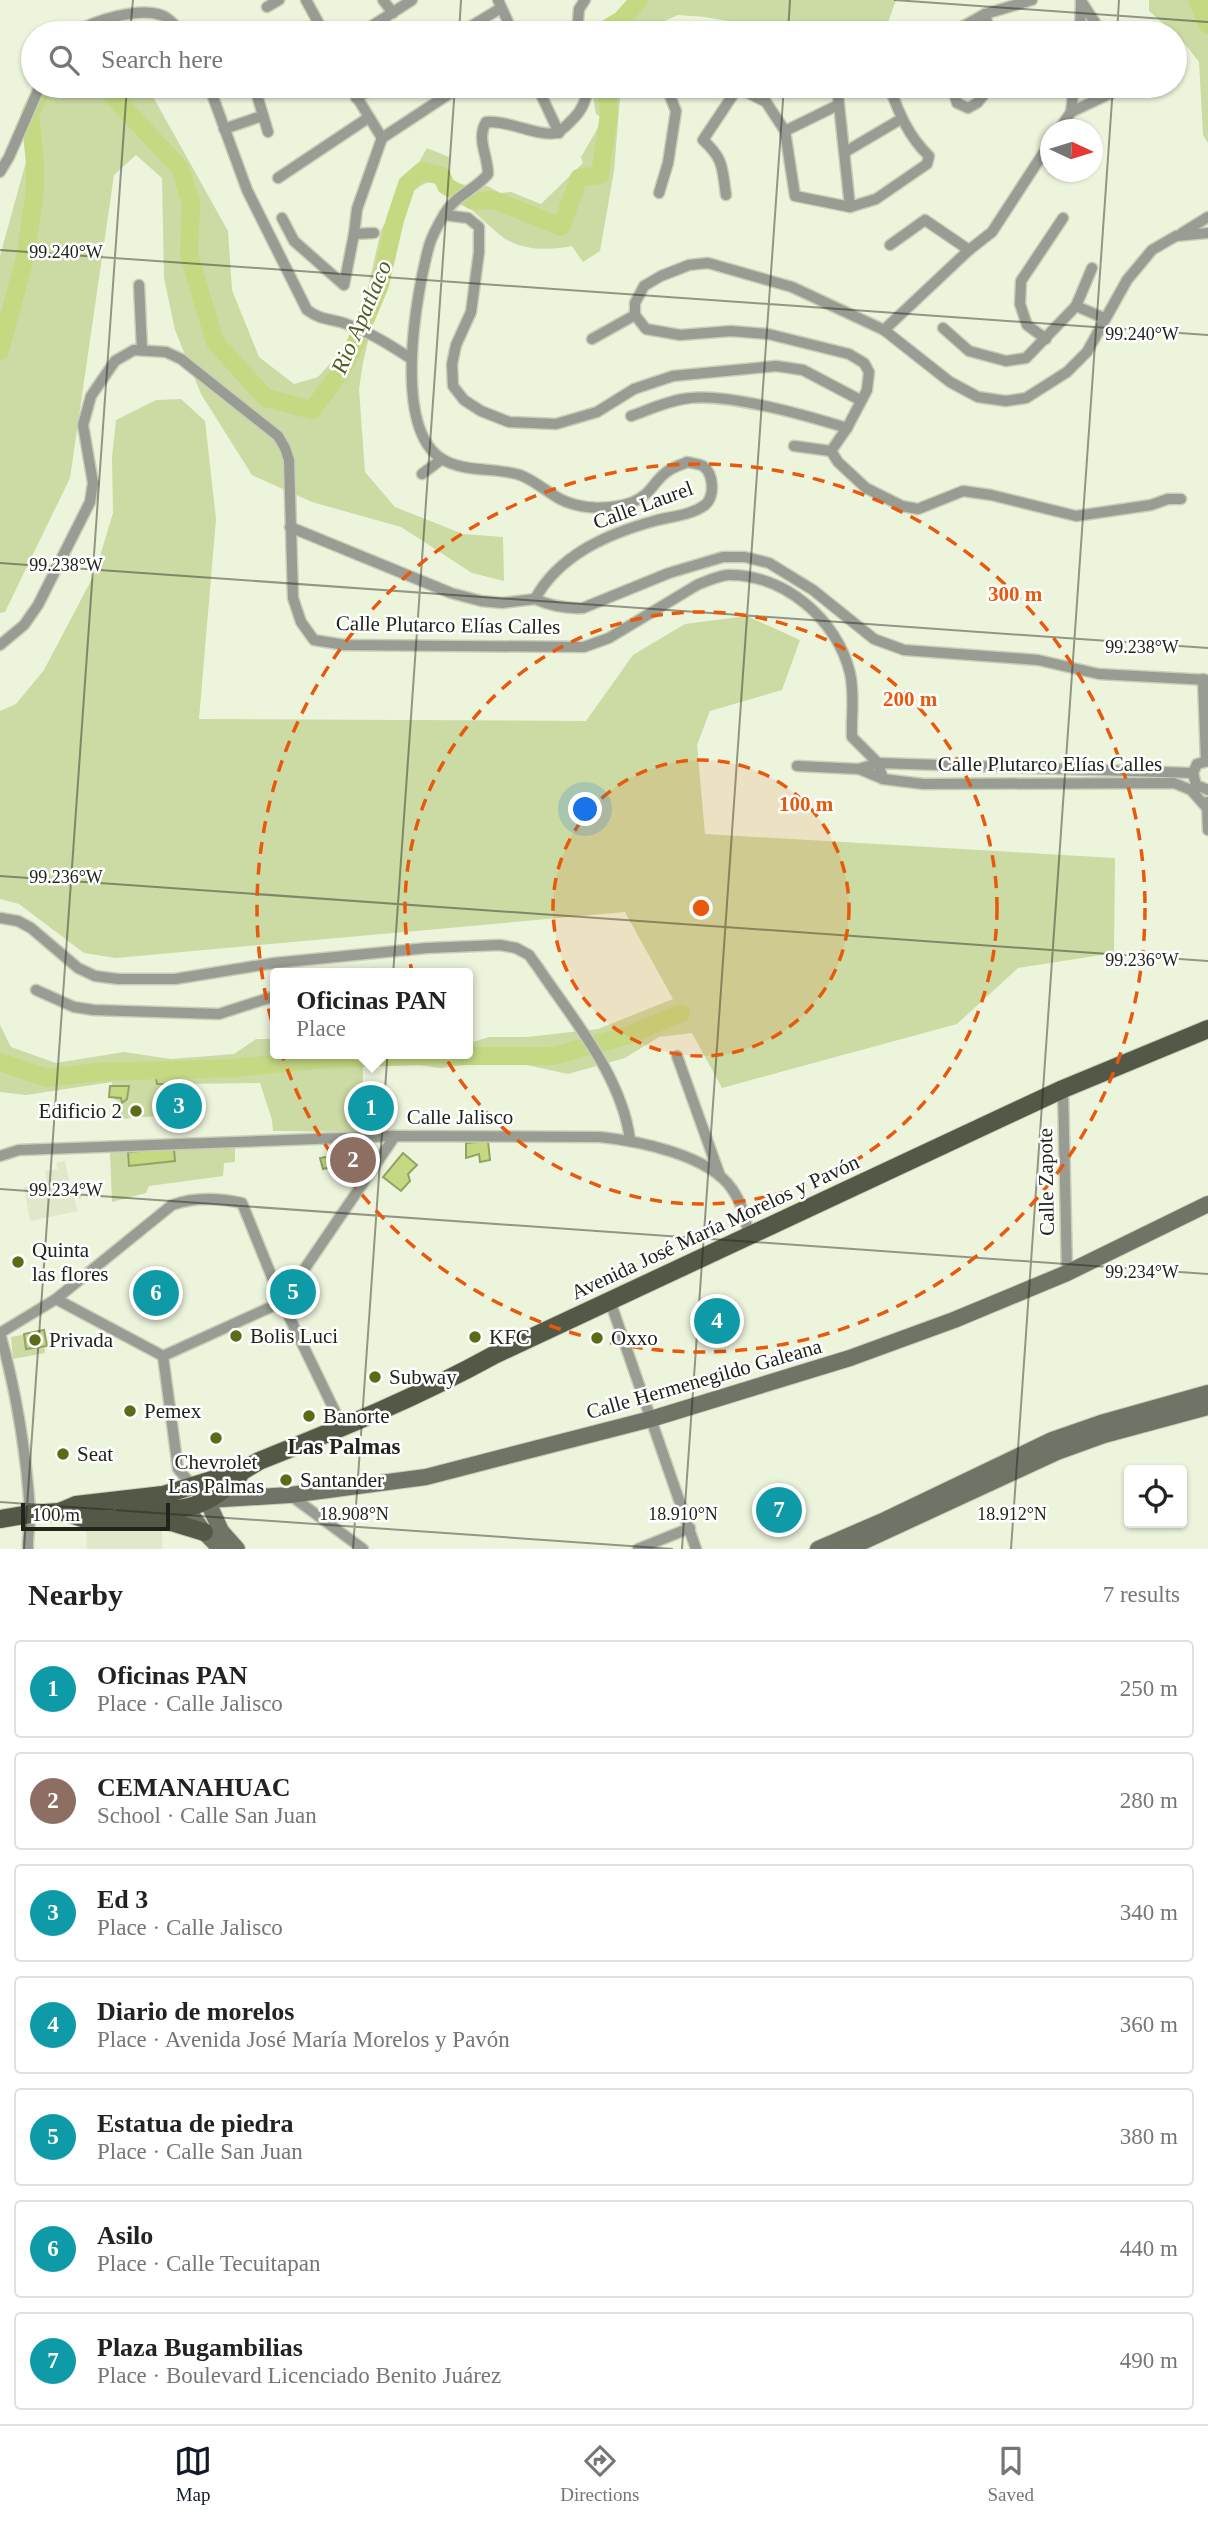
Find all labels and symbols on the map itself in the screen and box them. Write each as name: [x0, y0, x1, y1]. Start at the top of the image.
north arrow: [1040, 119, 1103, 182]
text: 99.240°W: [29, 242, 103, 262]
water label: Rio Apatlaco: [326, 257, 396, 378]
text: 99.240°W: [1105, 324, 1179, 344]
street label: Calle Laurel: [590, 476, 696, 534]
text: 99.238°W: [29, 555, 103, 575]
text: 300 m: [988, 582, 1043, 606]
street label: Calle Plutarco Elías Calles: [336, 611, 560, 639]
text: 99.238°W: [1105, 637, 1179, 657]
text: 200 m: [883, 687, 938, 711]
street label: Calle Plutarco Elías Calles: [938, 752, 1162, 776]
your location: [568, 792, 602, 826]
text: 100 m: [779, 792, 834, 816]
text: 99.236°W: [29, 867, 103, 887]
centre of rings: [689, 896, 713, 920]
text: 99.236°W: [1105, 950, 1179, 970]
pin: 3: [156, 1080, 202, 1132]
pin: 1: [348, 1082, 394, 1134]
place label: Edificio 2: [39, 1099, 122, 1123]
marker: Edificio 2: [128, 1103, 144, 1119]
street label: Calle Jalisco: [407, 1105, 513, 1129]
street label: Calle Zapote: [1033, 1128, 1059, 1236]
pin: 2: [330, 1134, 376, 1186]
street label: Avenida José María Morelos y Pavón: [567, 1149, 863, 1304]
text: 99.234°W: [29, 1180, 103, 1200]
place label: Quinta las flores: [32, 1238, 108, 1286]
marker: Quinta las flores: [10, 1254, 26, 1270]
text: 99.234°W: [1105, 1262, 1179, 1282]
pin: 5: [270, 1266, 316, 1318]
pin: 6: [133, 1267, 179, 1319]
pin: 4: [694, 1295, 740, 1347]
place label: Bolis Luci: [250, 1324, 338, 1348]
place label: KFC: [489, 1325, 530, 1349]
place label: Oxxo: [611, 1326, 658, 1350]
place label: Privada: [49, 1328, 114, 1352]
marker: Bolis Luci: [228, 1328, 244, 1344]
marker: KFC: [467, 1329, 483, 1345]
marker: Oxxo: [589, 1330, 605, 1346]
marker: Privada: [27, 1332, 43, 1348]
street label: Calle Hermenegildo Galeana: [584, 1334, 825, 1424]
place label: Subway: [389, 1365, 457, 1389]
marker: Subway: [367, 1369, 383, 1385]
place label: Pemex: [144, 1399, 202, 1423]
marker: Pemex: [122, 1403, 138, 1419]
place label: Banorte: [323, 1404, 389, 1428]
marker: Banorte: [301, 1408, 317, 1424]
marker: Chevrolet Las Palmas: [208, 1430, 224, 1446]
district label: Las Palmas: [287, 1434, 401, 1459]
place label: Seat: [77, 1442, 113, 1466]
marker: Seat: [55, 1446, 71, 1462]
place label: Chevrolet Las Palmas: [168, 1450, 264, 1498]
place label: Santander: [300, 1468, 384, 1492]
marker: Santander: [278, 1472, 294, 1488]
pin: 7: [756, 1484, 802, 1536]
scale bar: [21, 1500, 170, 1532]
text: 18.908°N: [319, 1504, 389, 1524]
text: 18.910°N: [648, 1504, 718, 1524]
text: 18.912°N: [977, 1504, 1047, 1524]

